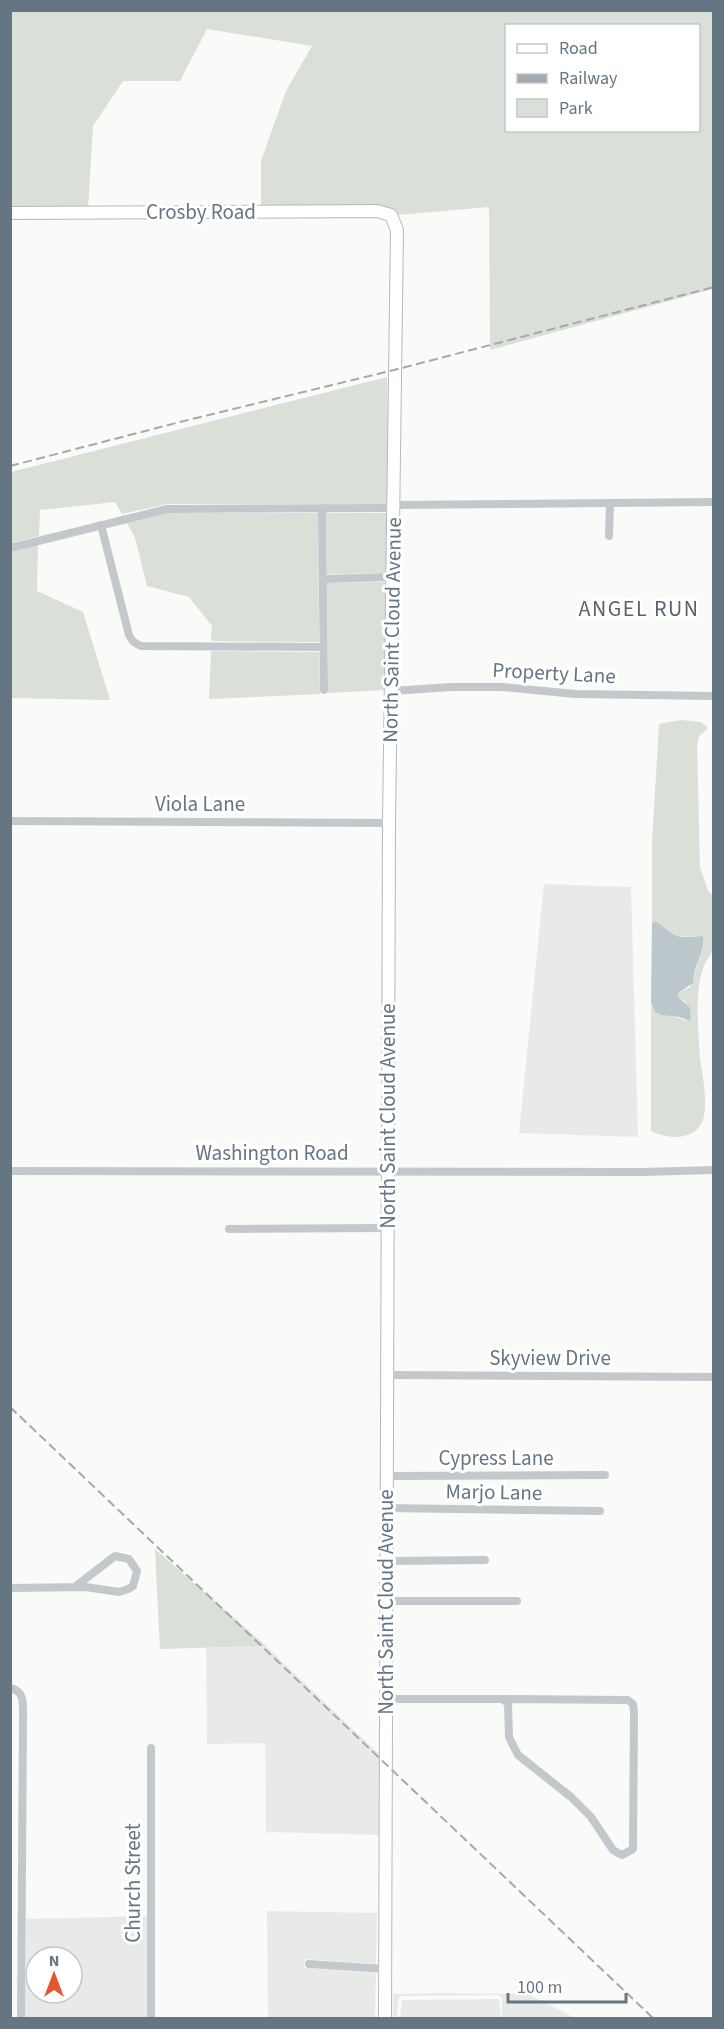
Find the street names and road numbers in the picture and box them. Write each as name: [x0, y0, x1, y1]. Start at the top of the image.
street label: Crosby Road: [146, 197, 256, 227]
street label: North Saint Cloud Avenue: [375, 517, 409, 743]
street label: Property Lane: [492, 655, 616, 691]
street label: Viola Lane: [155, 789, 245, 819]
street label: North Saint Cloud Avenue: [373, 1003, 403, 1229]
street label: Washington Road: [195, 1138, 349, 1168]
street label: Skyview Drive: [489, 1343, 611, 1373]
street label: Cypress Lane: [438, 1443, 554, 1473]
street label: Marjo Lane: [445, 1476, 543, 1508]
street label: North Saint Cloud Avenue: [371, 1489, 401, 1715]
street label: Church Street: [118, 1823, 148, 1943]

